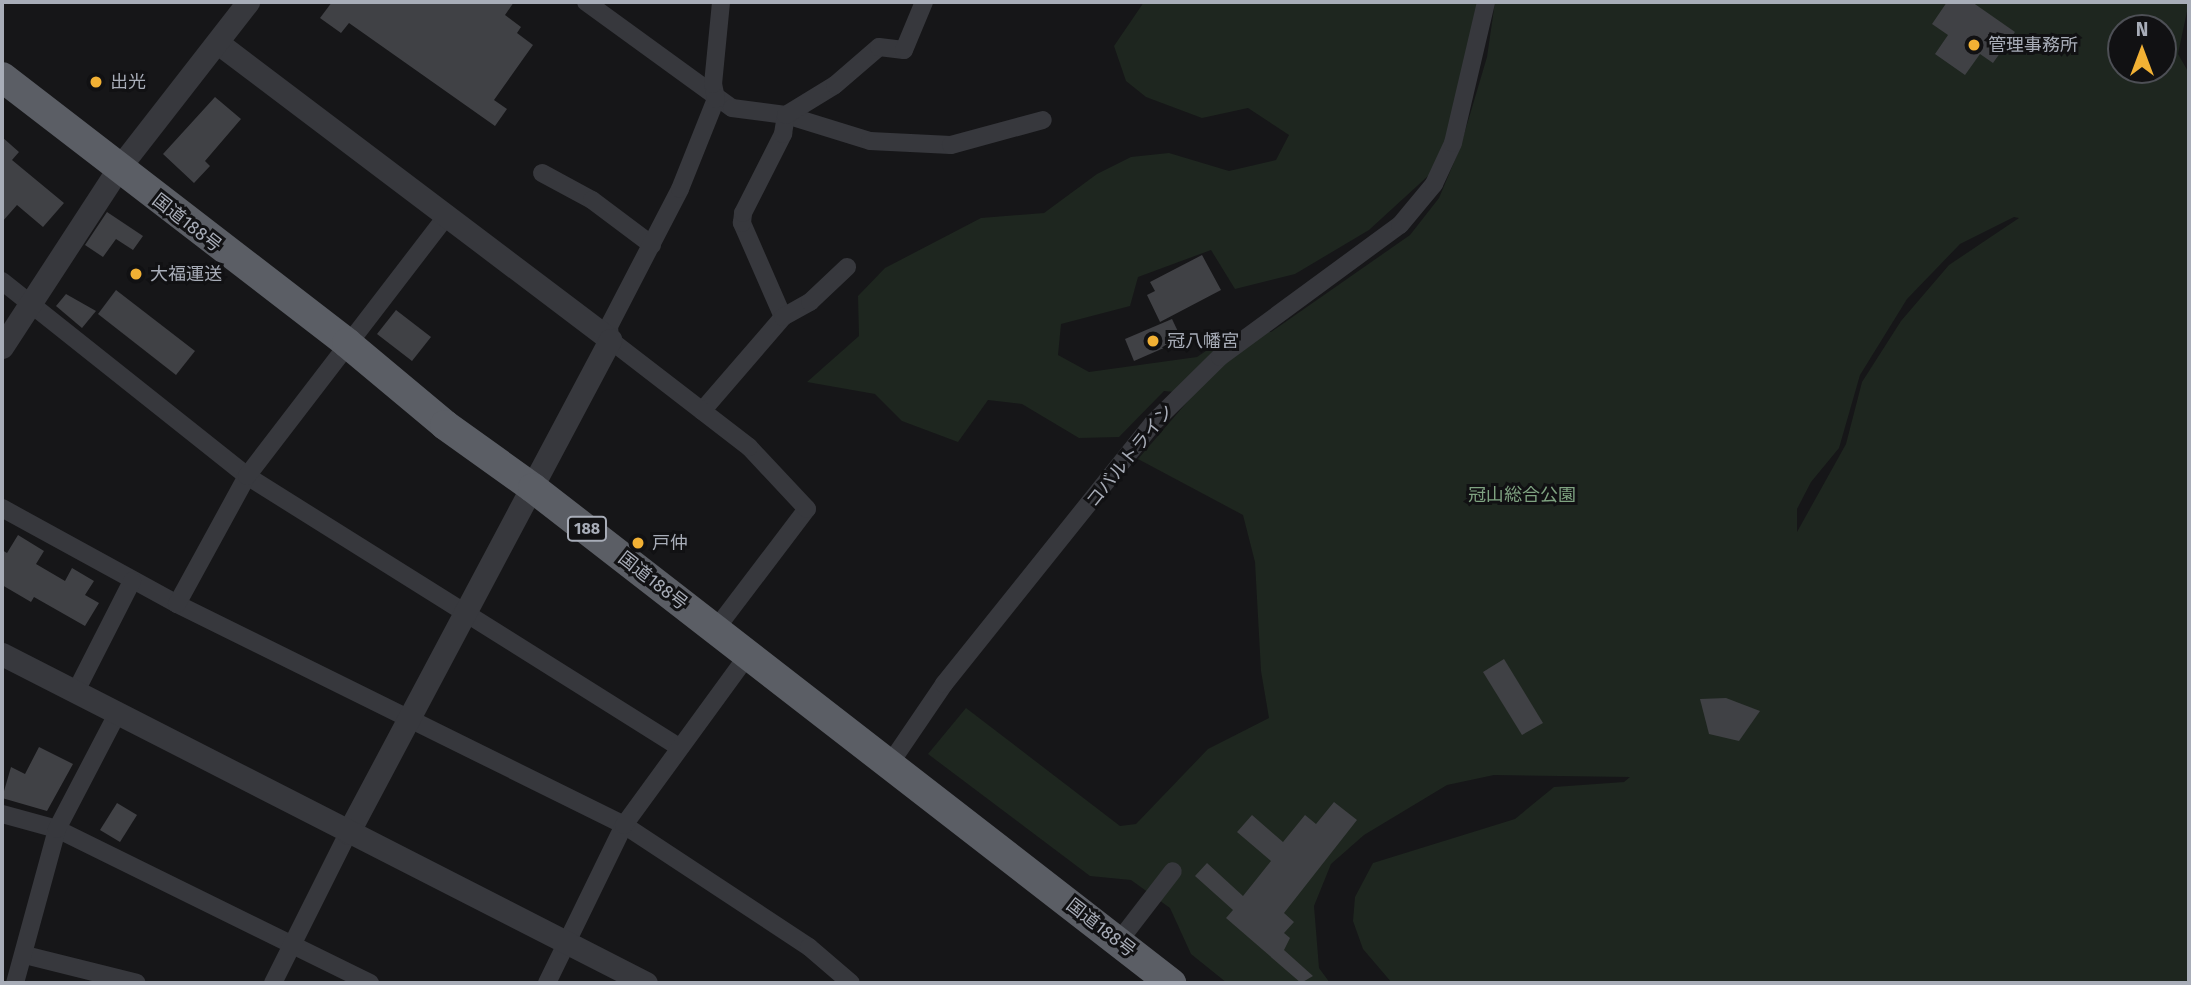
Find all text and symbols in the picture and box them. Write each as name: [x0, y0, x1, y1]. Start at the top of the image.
north arrow: [2107, 14, 2177, 84]
text: N: [2136, 18, 2148, 41]
place label: 管理事務所: [1988, 34, 2078, 56]
marker: 管理事務所: [1966, 37, 1982, 53]
place label: 出光: [110, 71, 146, 93]
marker: 出光: [88, 74, 104, 90]
street label: 国道188号: [148, 189, 226, 257]
place label: 大福運送: [150, 263, 222, 285]
marker: 大福運送: [128, 266, 144, 282]
place label: 冠八幡宮: [1167, 330, 1239, 352]
marker: 冠八幡宮: [1145, 333, 1161, 349]
street label: コバルトライン: [1082, 400, 1178, 512]
park label: 冠山総合公園: [1468, 484, 1576, 506]
road number: 188: [566, 516, 608, 542]
place label: 戸仲: [652, 532, 688, 554]
marker: 戸仲: [630, 535, 646, 551]
street label: 国道188号: [614, 547, 692, 615]
street label: 国道188号: [1062, 894, 1140, 962]

